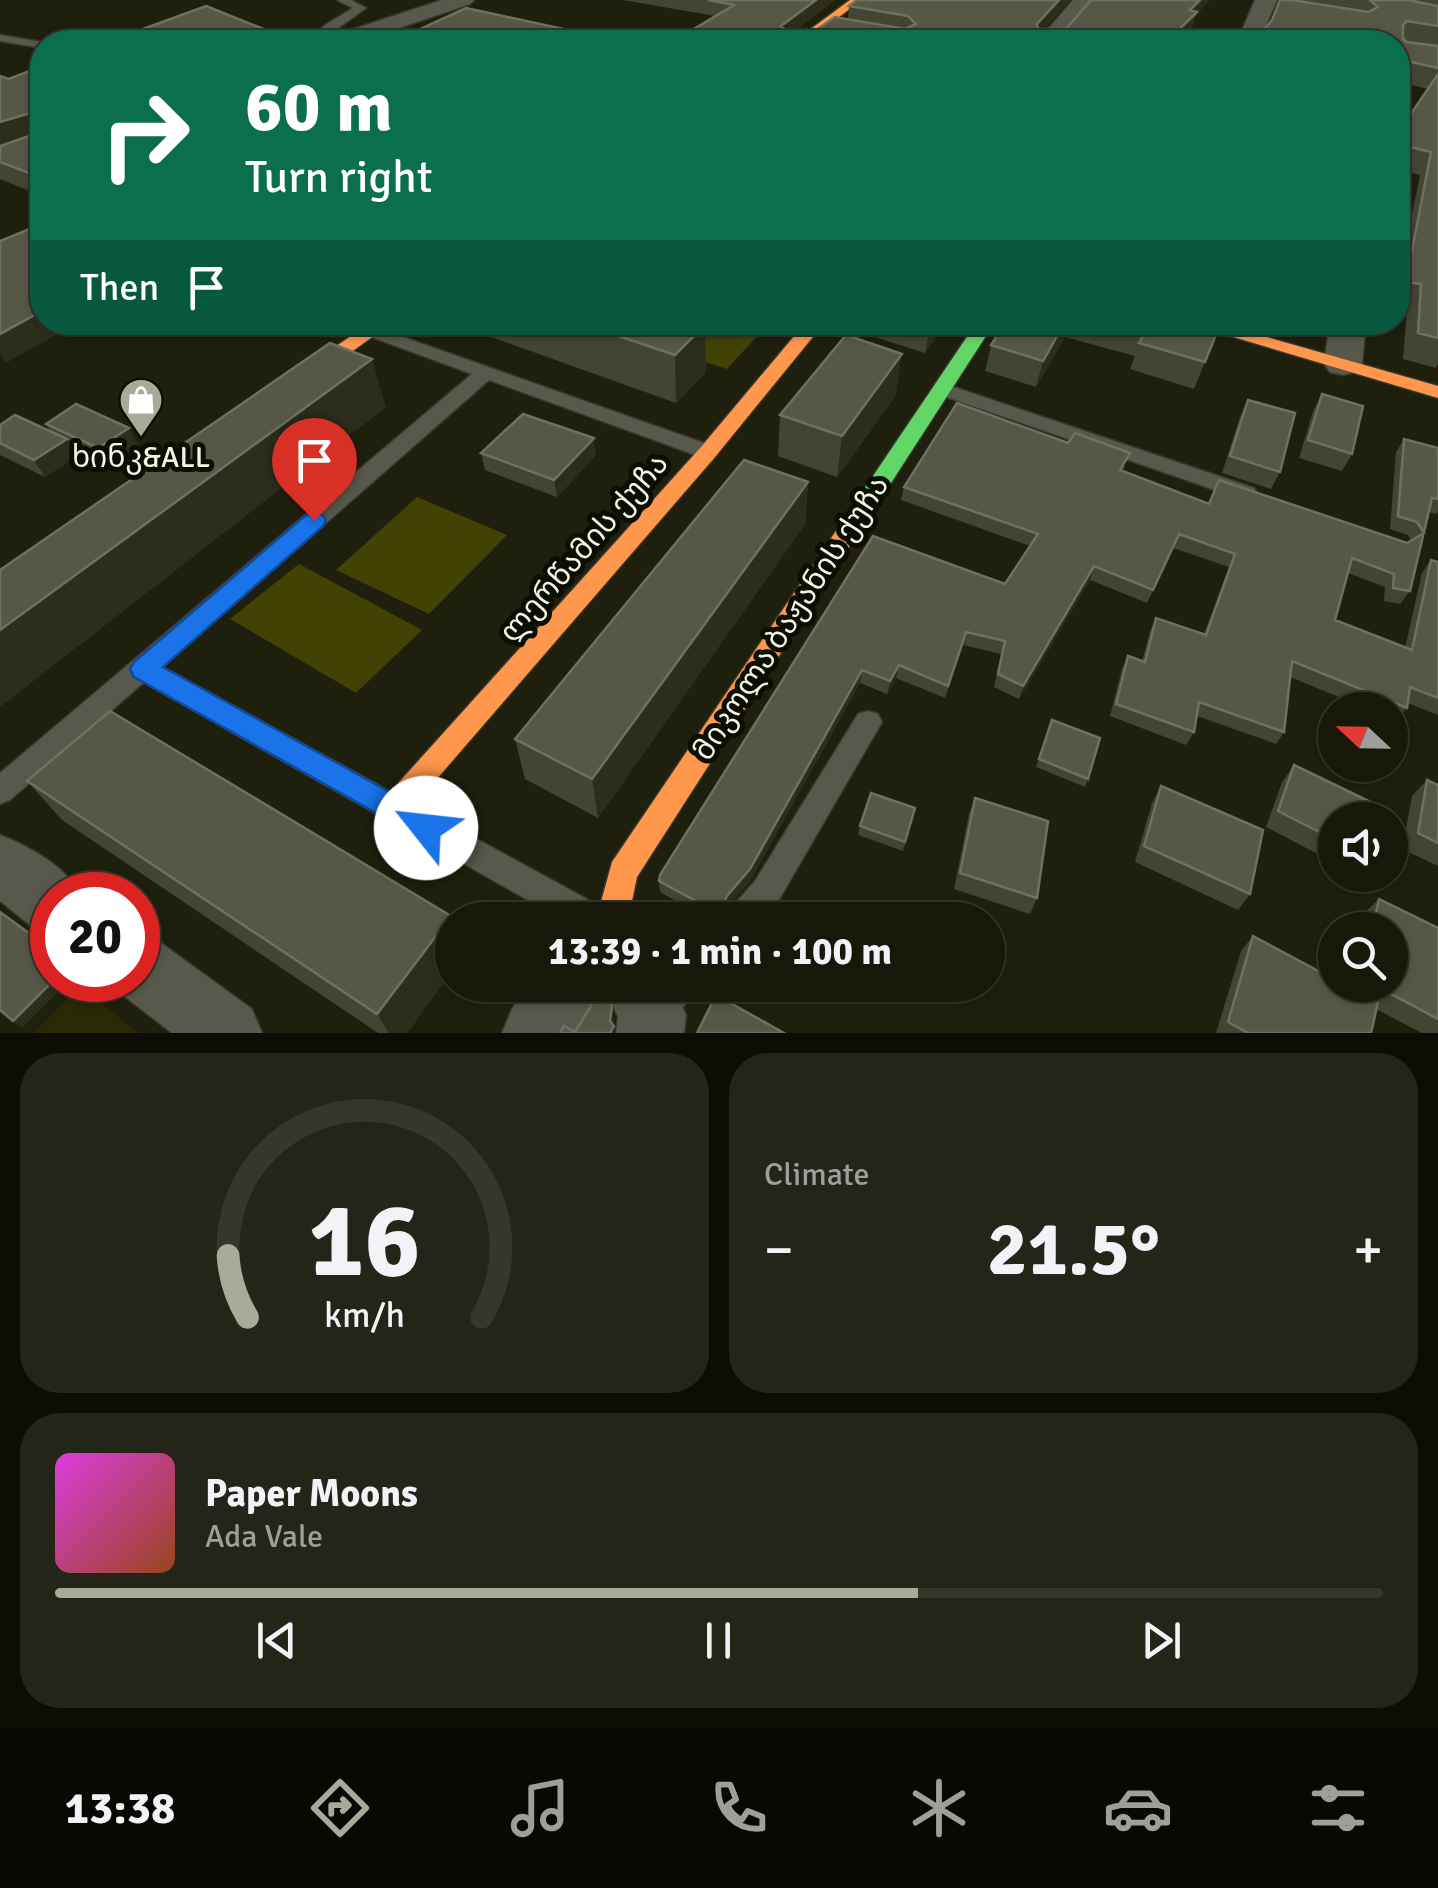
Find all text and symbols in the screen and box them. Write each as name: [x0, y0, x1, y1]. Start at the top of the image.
text: 60 m: [245, 64, 393, 150]
icon: right: [80, 70, 210, 200]
text: Turn right: [245, 150, 433, 205]
icon: arrive: [179, 260, 234, 315]
text: Then: [80, 264, 159, 311]
shop icon: ხინკ&ALL: [118, 377, 164, 438]
pin: [272, 418, 357, 521]
icon: arrive: [287, 433, 342, 488]
place label: ხინკ&ALL: [72, 439, 210, 476]
street label: ლერწამის ქუჩა: [492, 446, 676, 650]
street label: მიკოლა ბაჟანის ქუჩა: [685, 469, 897, 767]
north arrow: [1318, 692, 1408, 782]
map controls: [1318, 692, 1408, 1002]
position arrow: [374, 776, 478, 880]
button: sound: [1318, 802, 1408, 892]
speed limit sign: 20: [30, 872, 160, 1002]
button: search: [1318, 912, 1408, 1002]
text: 13:39 · 1 min · 100 m: [548, 928, 892, 975]
text: Climate: [764, 1155, 870, 1194]
text: 16: [308, 1177, 421, 1305]
text: 21.5°: [987, 1203, 1160, 1296]
text: −: [764, 1216, 794, 1284]
text: +: [1353, 1216, 1383, 1284]
text: km/h: [324, 1293, 405, 1337]
text: Paper Moons: [205, 1470, 418, 1517]
text: Ada Vale: [205, 1517, 323, 1556]
icon: previous: [249, 1613, 304, 1668]
icon: pause: [691, 1613, 746, 1668]
icon: next: [1134, 1613, 1189, 1668]
icon: directions: [305, 1773, 375, 1843]
icon: music: [505, 1773, 575, 1843]
icon: phone: [704, 1773, 774, 1843]
icon: climate: [904, 1773, 974, 1843]
icon: car: [1103, 1773, 1173, 1843]
icon: filters: [1303, 1773, 1373, 1843]
text: 13:38: [65, 1781, 175, 1836]

